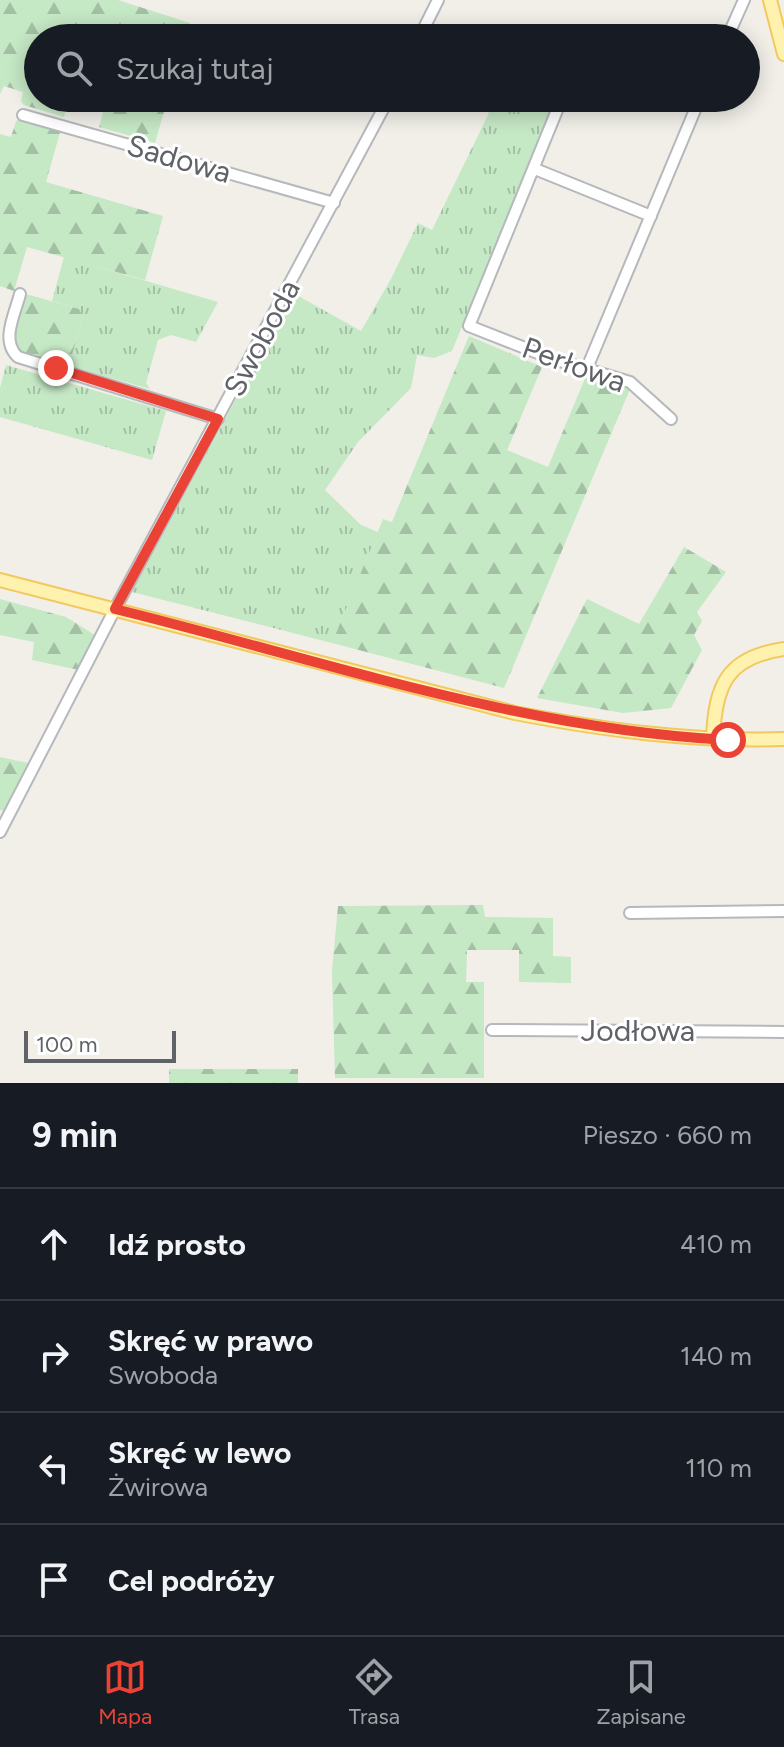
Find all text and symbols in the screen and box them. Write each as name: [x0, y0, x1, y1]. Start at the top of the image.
search box: [24, 24, 760, 112]
icon: search: [52, 46, 96, 90]
text: Szukaj tutaj: [116, 50, 274, 87]
street label: Sadowa: [123, 126, 236, 191]
street label: Swoboda: [215, 273, 308, 402]
street label: Perłowa: [517, 329, 631, 400]
route end: [38, 350, 74, 386]
route start: [710, 722, 746, 758]
street label: Jodłowa: [581, 1012, 695, 1049]
scale bar: [24, 1027, 176, 1063]
text: 100 m: [36, 1031, 97, 1058]
text: 9 min: [32, 1115, 118, 1156]
text: Pieszo · 660 m: [583, 1119, 752, 1151]
icon: ahead: [32, 1222, 76, 1266]
text: Idź prosto: [108, 1226, 246, 1263]
text: 410 m: [680, 1228, 752, 1260]
text: Skręć w prawo: [108, 1322, 313, 1359]
icon: right: [32, 1334, 76, 1378]
text: 140 m: [680, 1340, 752, 1372]
text: Swoboda: [108, 1359, 218, 1391]
text: Skręć w lewo: [108, 1434, 291, 1471]
icon: left: [32, 1446, 76, 1490]
text: 110 m: [685, 1452, 752, 1484]
text: Żwirowa: [108, 1471, 208, 1503]
icon: arrive: [32, 1558, 76, 1602]
text: Cel podróży: [108, 1562, 275, 1599]
tab: Mapa: [98, 1655, 152, 1730]
tab: Trasa: [349, 1655, 400, 1730]
tab: Zapisane: [597, 1655, 686, 1730]

